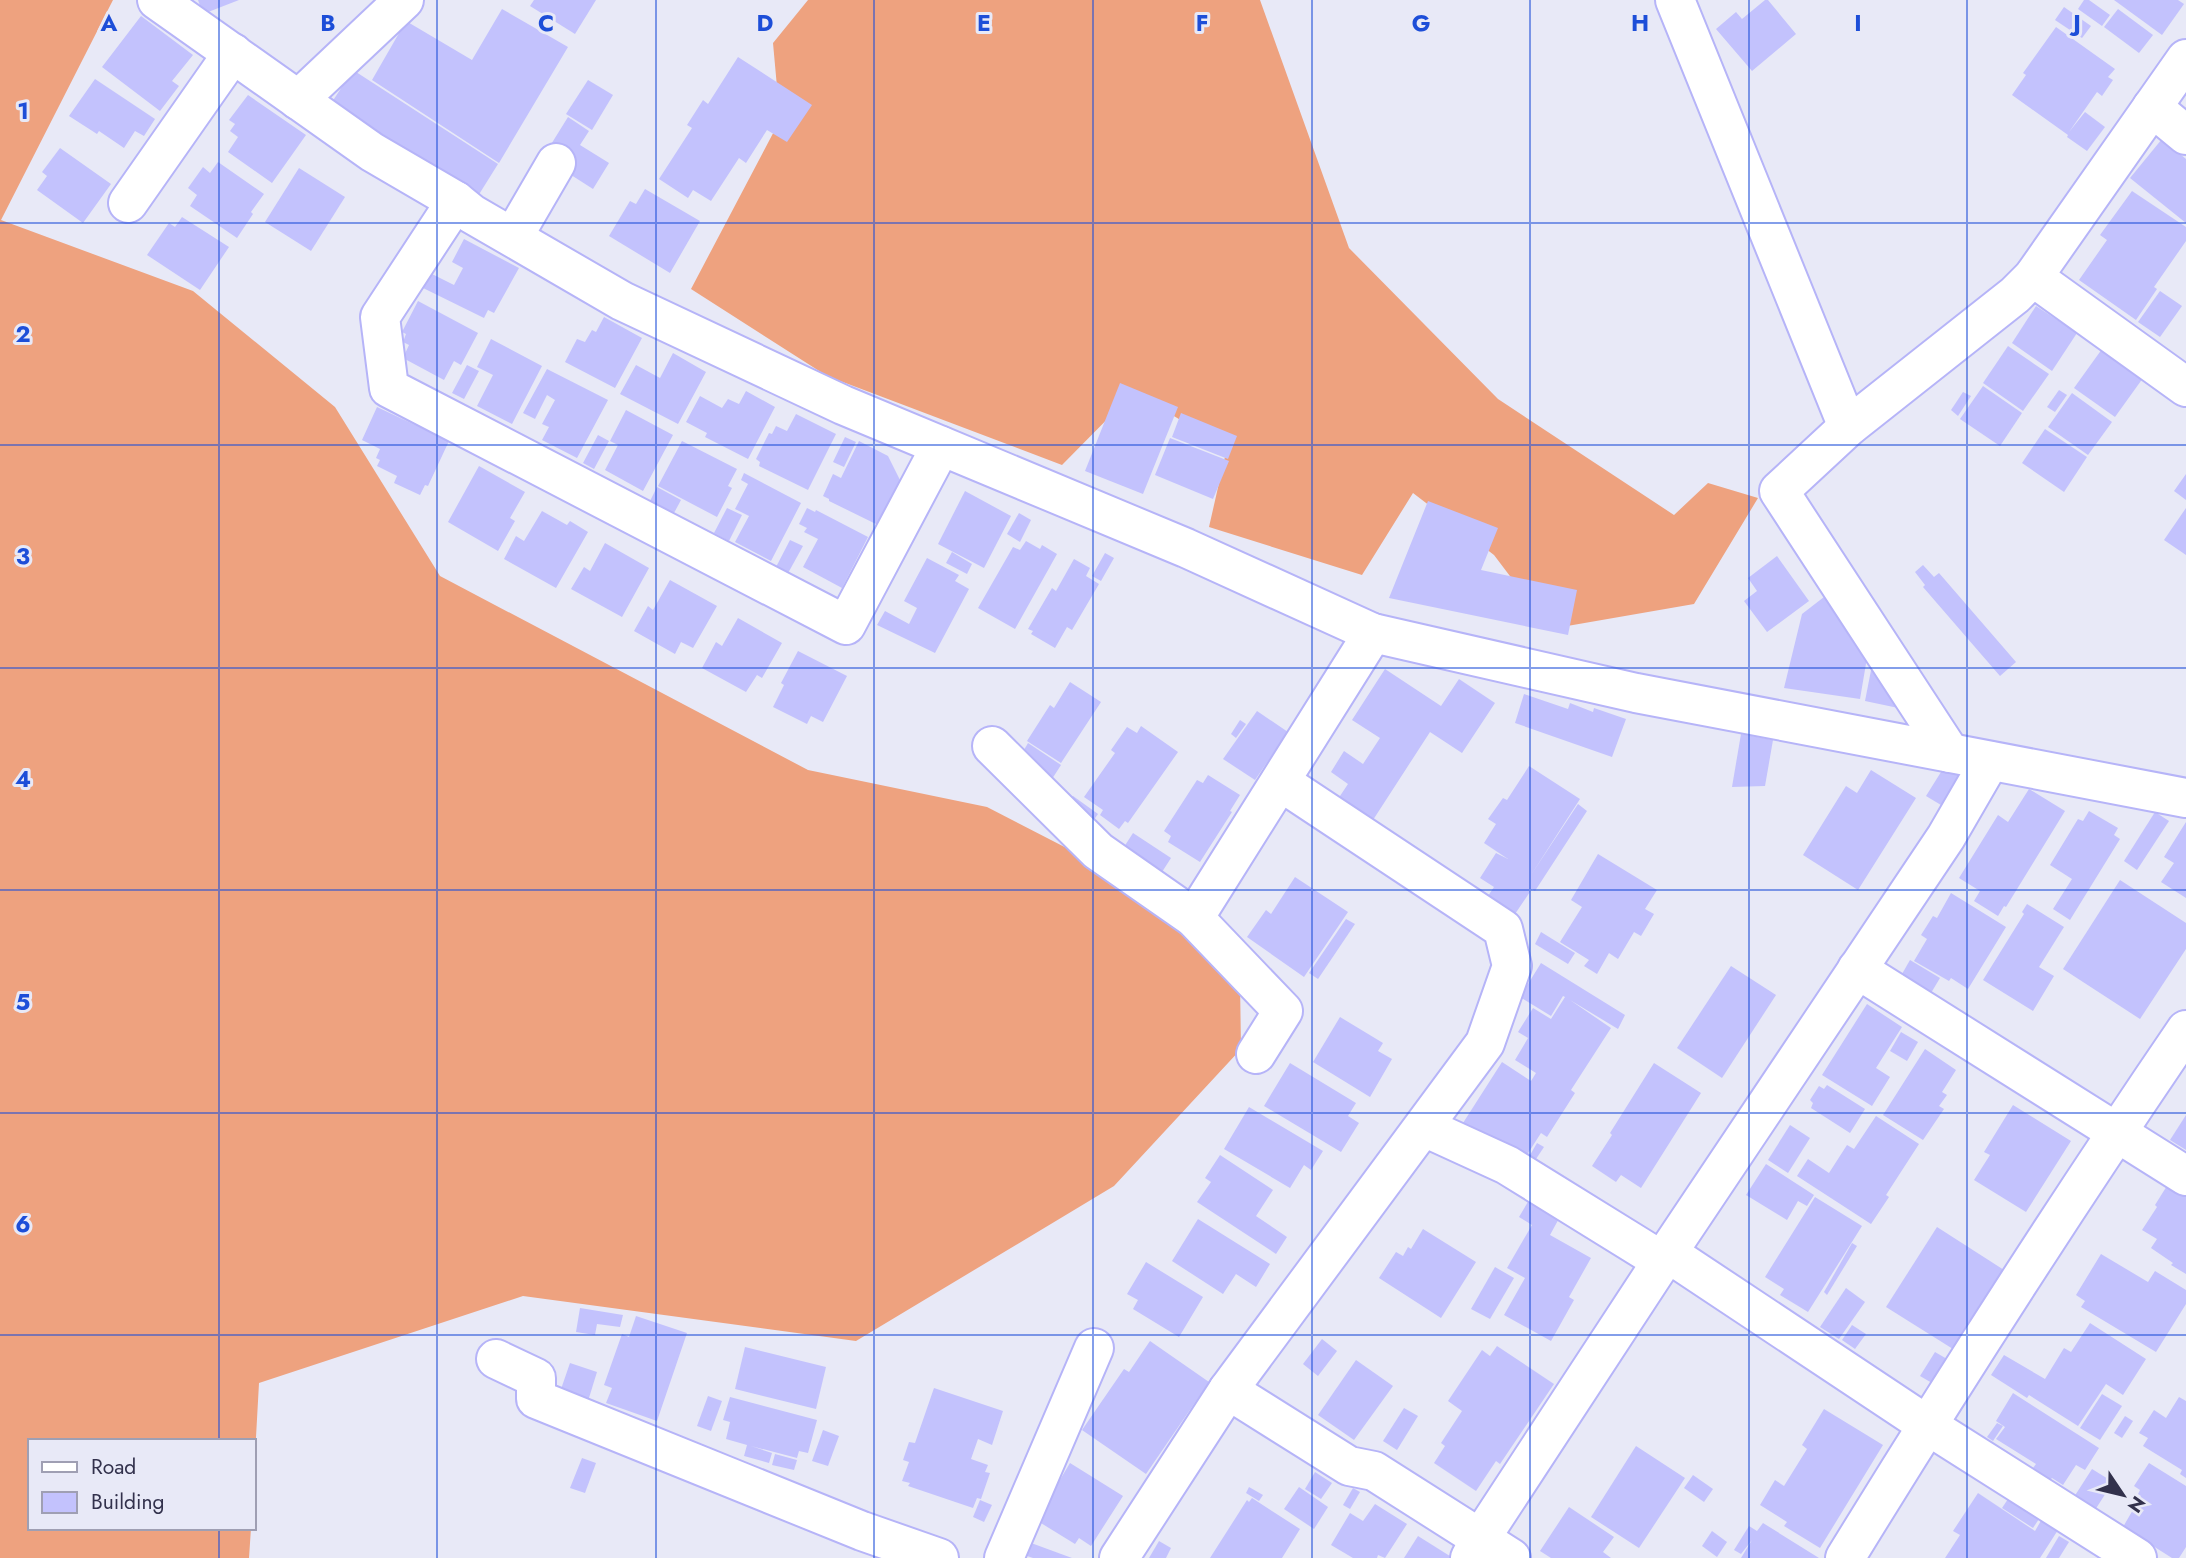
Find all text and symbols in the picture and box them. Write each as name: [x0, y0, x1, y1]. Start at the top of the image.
text: A: [100, 6, 118, 40]
text: B: [320, 6, 336, 40]
text: C: [538, 6, 554, 40]
text: D: [757, 6, 774, 40]
text: E: [977, 6, 991, 40]
text: F: [1196, 6, 1208, 40]
text: G: [1412, 6, 1430, 40]
text: H: [1631, 6, 1649, 40]
text: I: [1854, 6, 1862, 40]
text: J: [2069, 6, 2081, 40]
text: 1: [17, 94, 29, 128]
text: 2: [15, 317, 31, 351]
text: 3: [16, 539, 30, 573]
text: 4: [15, 762, 31, 796]
text: 5: [16, 985, 30, 1019]
text: 6: [15, 1207, 31, 1241]
legend: [28, 1439, 256, 1530]
text: Road: [91, 1452, 136, 1482]
north arrow: [2088, 1460, 2158, 1530]
text: Building: [91, 1487, 164, 1517]
text: N: [2121, 1491, 2152, 1518]

